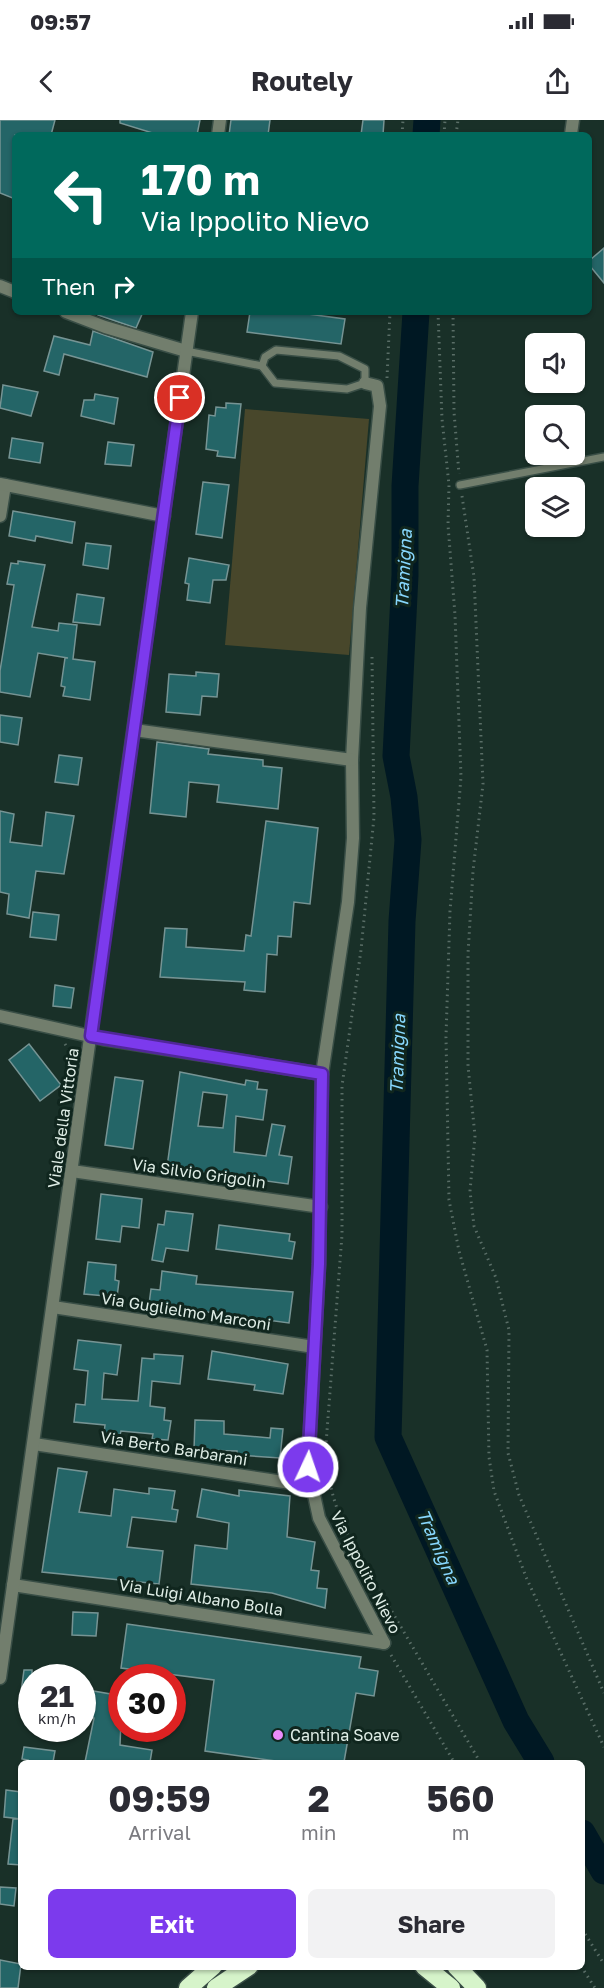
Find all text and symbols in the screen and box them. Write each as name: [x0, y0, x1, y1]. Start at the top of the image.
text: 09:57: [30, 8, 91, 35]
icon: back: [30, 65, 63, 98]
text: Routely: [251, 65, 353, 97]
icon: share: [541, 65, 574, 98]
text: 170 m: [141, 154, 260, 204]
icon: left: [42, 156, 120, 234]
text: Via Ippolito Nievo: [141, 205, 370, 237]
icon: right: [107, 270, 140, 303]
text: Then: [42, 273, 95, 300]
map controls: [525, 333, 585, 537]
button: sound: [525, 333, 585, 393]
pin: [154, 372, 205, 423]
icon: arrive: [163, 381, 196, 414]
button: search: [525, 405, 585, 465]
button: layers: [525, 477, 585, 537]
water label: Tramigna: [390, 528, 416, 609]
water label: Tramigna: [385, 1013, 409, 1094]
street label: Viale della Vittoria: [43, 1047, 83, 1189]
street label: Via Silvio Grigolin: [131, 1154, 267, 1192]
street label: Via Guglielmo Marconi: [100, 1288, 272, 1334]
street label: Via Berto Barbarani: [99, 1426, 249, 1470]
position arrow: [276, 1435, 340, 1499]
water label: Tramigna: [413, 1506, 465, 1588]
street label: Via Ippolito Nievo: [326, 1507, 406, 1637]
street label: Via Luigi Albano Bolla: [117, 1574, 285, 1620]
speed limit sign: 30: [108, 1664, 186, 1742]
text: 21: [40, 1678, 74, 1714]
text: km/h: [38, 1709, 76, 1727]
place label: Cantina Soave: [290, 1725, 400, 1745]
marker: Cantina Soave: [271, 1728, 285, 1742]
text: 09:59: [108, 1777, 211, 1820]
text: 2: [308, 1777, 330, 1820]
text: 560: [427, 1777, 495, 1820]
text: Arrival: [128, 1820, 191, 1844]
text: min: [301, 1820, 336, 1844]
text: m: [452, 1820, 470, 1844]
button: Exit: [48, 1889, 296, 1958]
button: Share: [308, 1889, 555, 1958]

